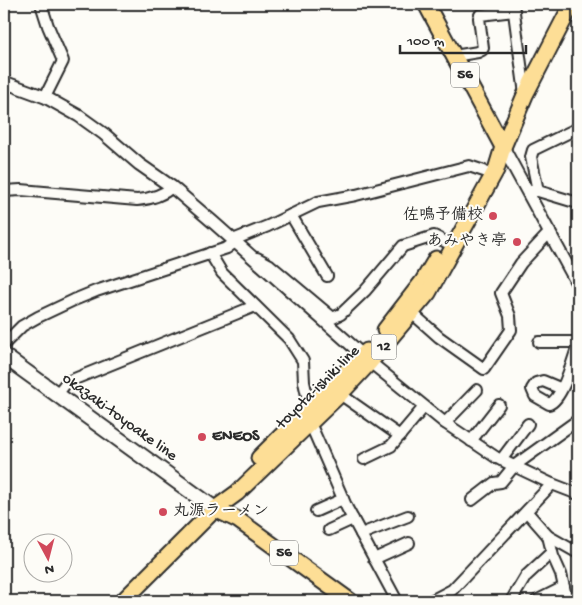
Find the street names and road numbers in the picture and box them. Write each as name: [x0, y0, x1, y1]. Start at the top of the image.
road number: 56: [451, 62, 479, 88]
road number: 12: [372, 334, 396, 360]
street label: toyota-ishiki line: [273, 342, 365, 434]
street label: okazaki-toyoake line: [58, 370, 181, 467]
road number: 56: [270, 540, 298, 566]

